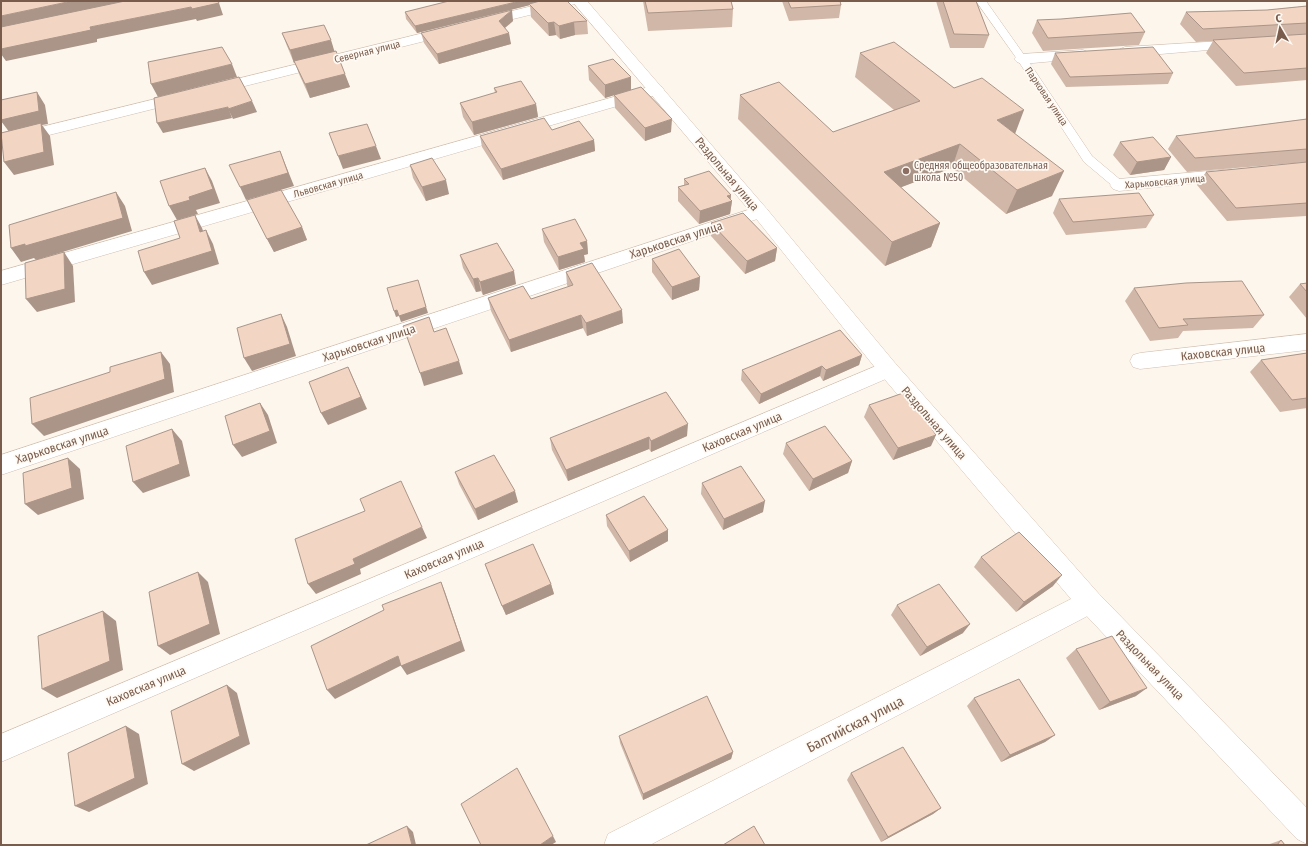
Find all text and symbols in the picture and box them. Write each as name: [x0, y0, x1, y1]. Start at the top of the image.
north arrow: [1260, 8, 1300, 48]
text: С: [1275, 12, 1283, 25]
street label: Северная улица: [333, 38, 402, 66]
street label: Парковая улица: [1022, 65, 1070, 128]
street label: Раздольная улица: [692, 134, 762, 214]
place label: Средняя общеобразовательная школа №50: [914, 160, 1048, 184]
marker: Средняя общеобразовательная школа №50: [901, 166, 911, 176]
street label: Львовская улица: [292, 169, 365, 201]
street label: Харьковская улица: [1124, 172, 1206, 191]
street label: Харьковская улица: [628, 218, 724, 262]
street label: Харьковская улица: [321, 321, 417, 365]
street label: Каховская улица: [1180, 341, 1266, 363]
street label: Раздольная улица: [899, 384, 969, 462]
street label: Каховская улица: [700, 409, 784, 455]
street label: Харьковская улица: [14, 423, 110, 467]
street label: Каховская улица: [402, 536, 486, 582]
street label: Раздольная улица: [1113, 627, 1187, 703]
street label: Каховская улица: [104, 663, 188, 709]
street label: Балтийская улица: [804, 693, 907, 756]

